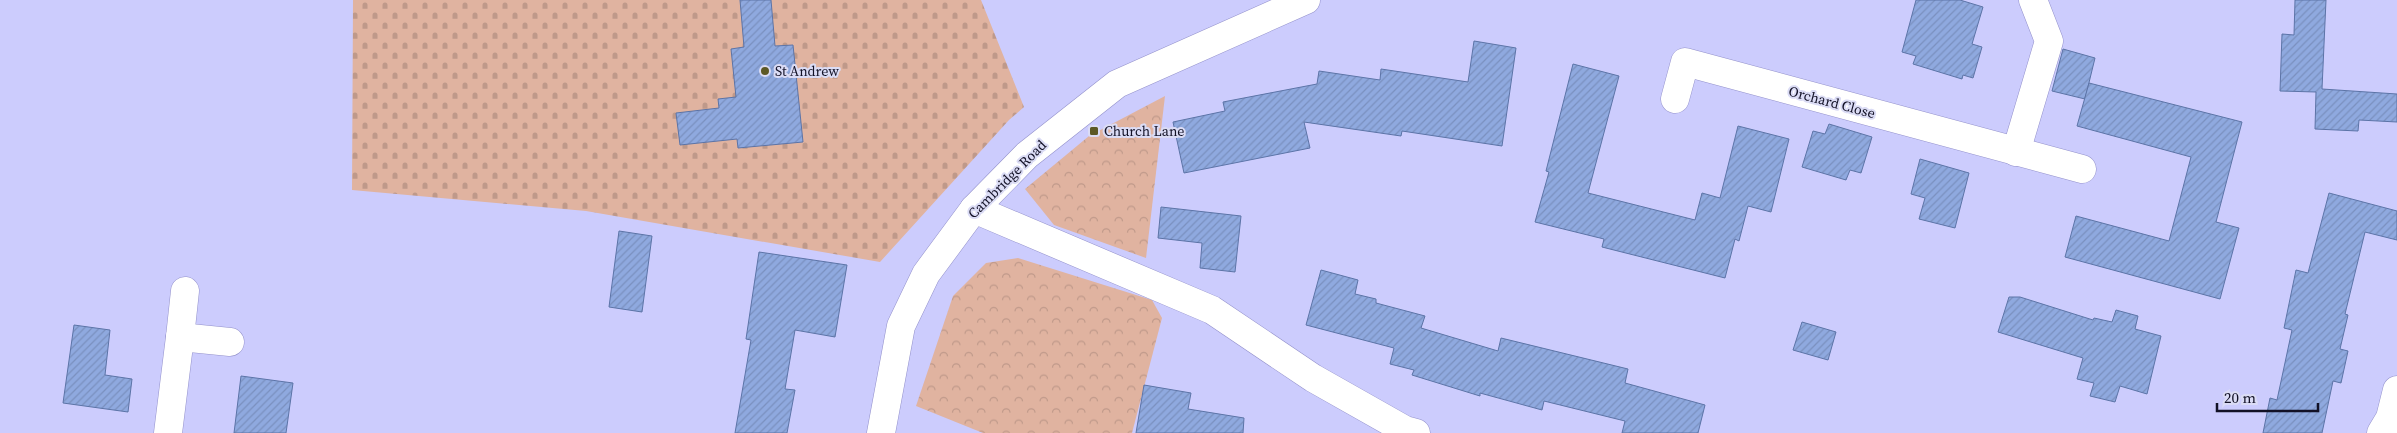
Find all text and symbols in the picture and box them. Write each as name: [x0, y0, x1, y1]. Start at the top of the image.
place label: St Andrew: [775, 61, 839, 81]
marker: St Andrew: [759, 65, 771, 77]
street label: Orchard Close: [1787, 81, 1877, 123]
place label: Church Lane: [1104, 121, 1185, 141]
marker: Church Lane: [1088, 125, 1100, 137]
street label: Cambridge Road: [963, 135, 1051, 223]
scale bar: [2217, 380, 2318, 412]
text: 20 m: [2224, 387, 2256, 408]

